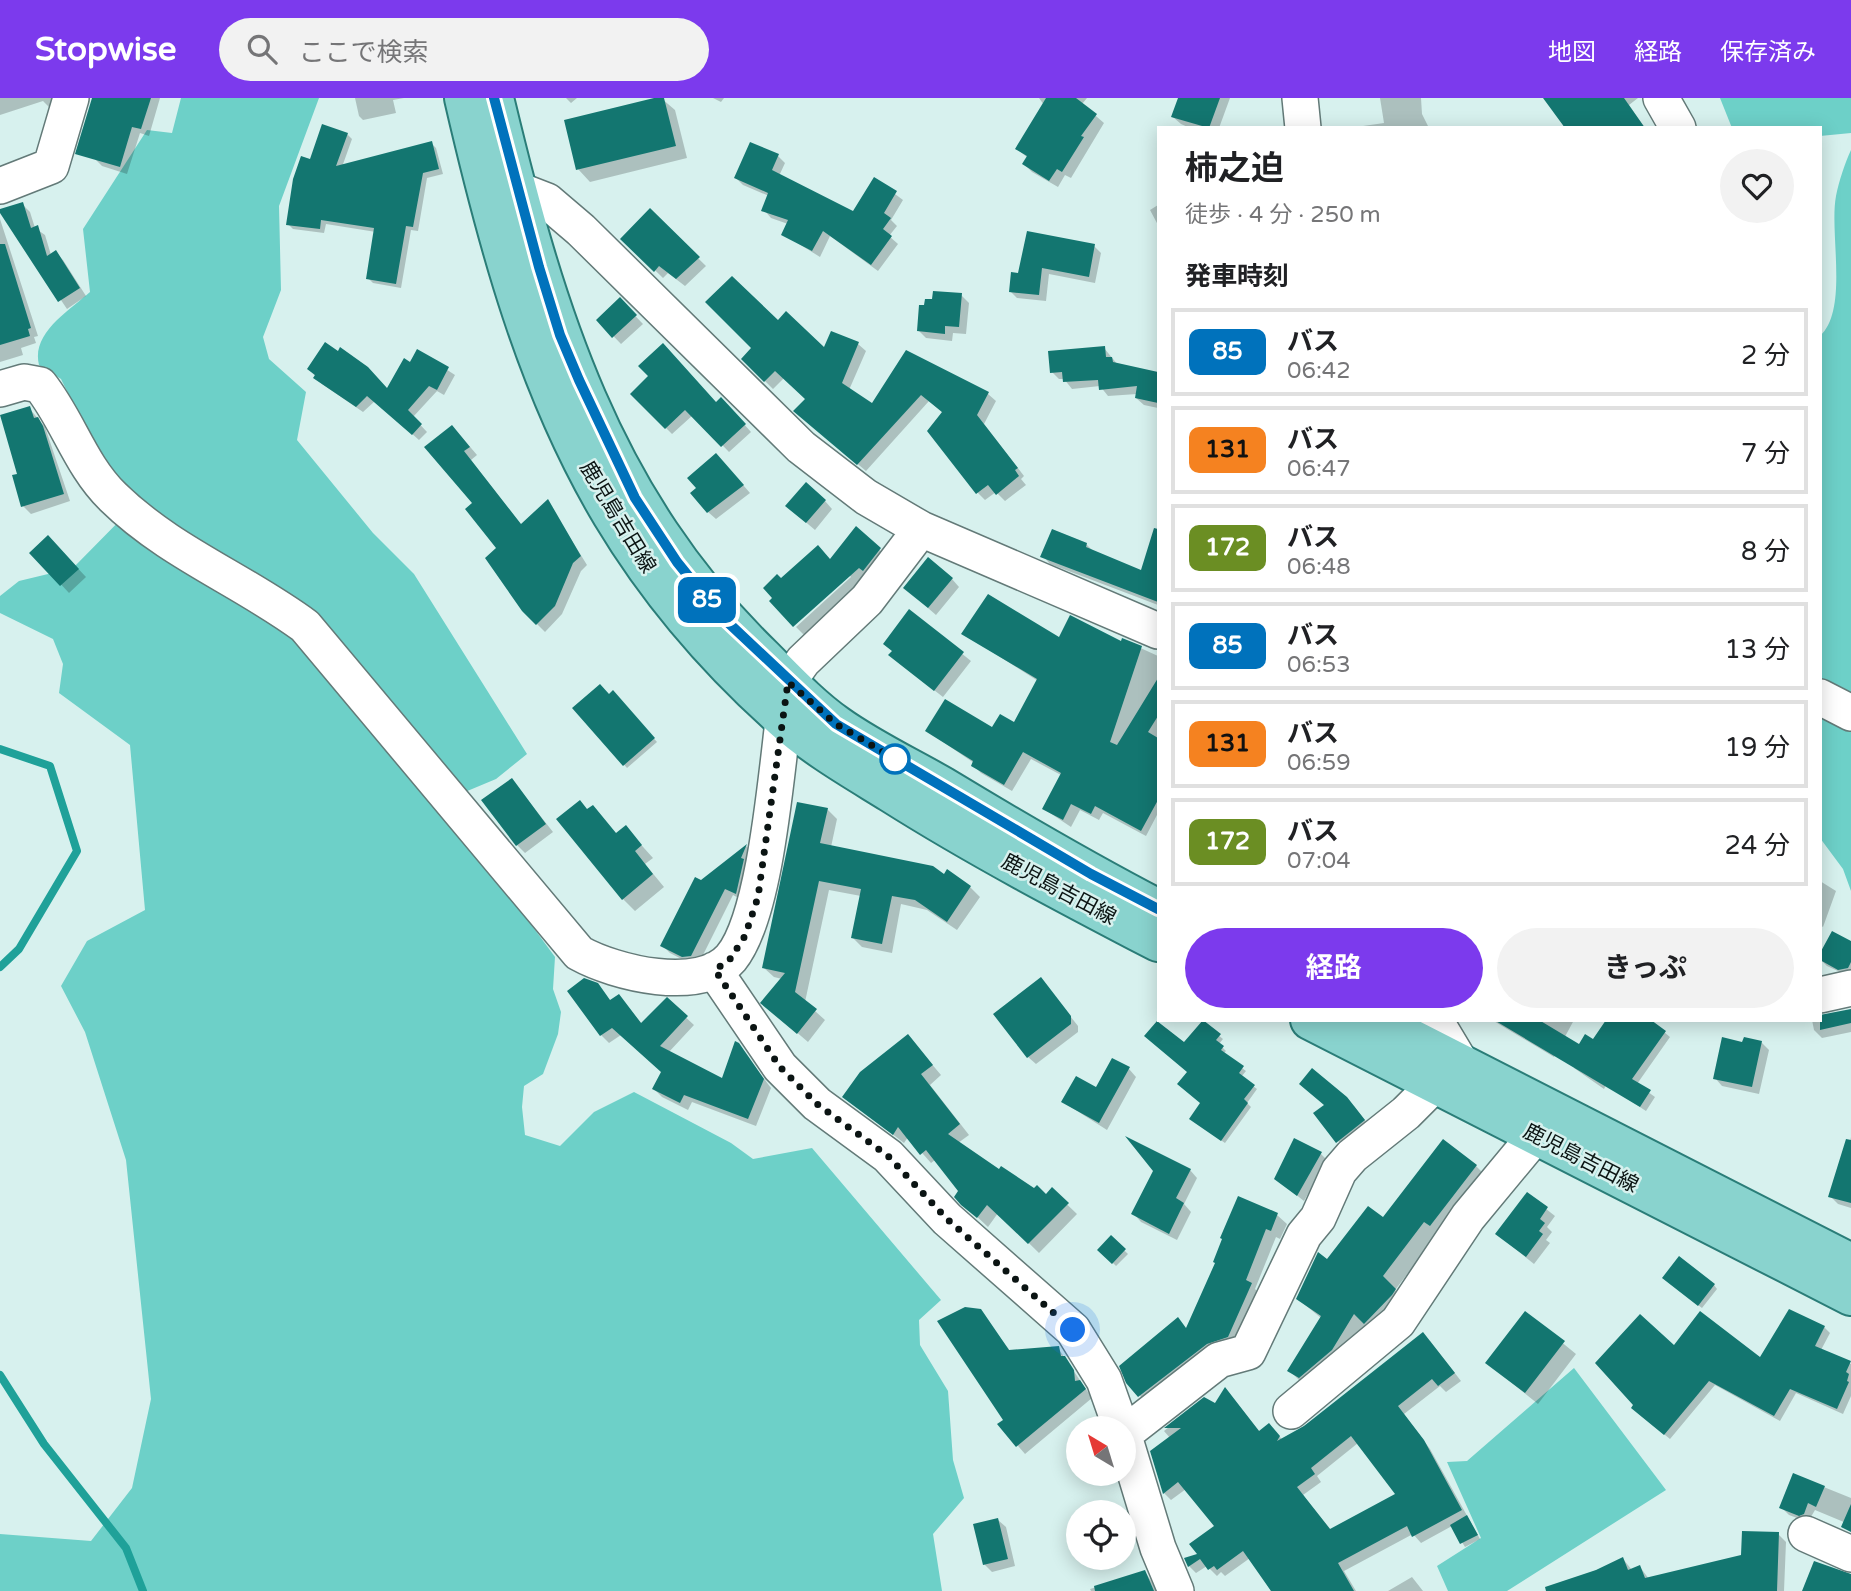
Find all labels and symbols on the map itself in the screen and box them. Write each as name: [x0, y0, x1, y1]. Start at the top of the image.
street label: 鹿児島吉田線: [574, 457, 661, 578]
line badge: 85: [676, 577, 738, 623]
unlabelled marker: [880, 744, 910, 774]
street label: 鹿児島吉田線: [997, 849, 1120, 930]
street label: 鹿児島吉田線: [1519, 1119, 1643, 1198]
your location: [1055, 1312, 1090, 1347]
north arrow: [1066, 1416, 1136, 1486]

